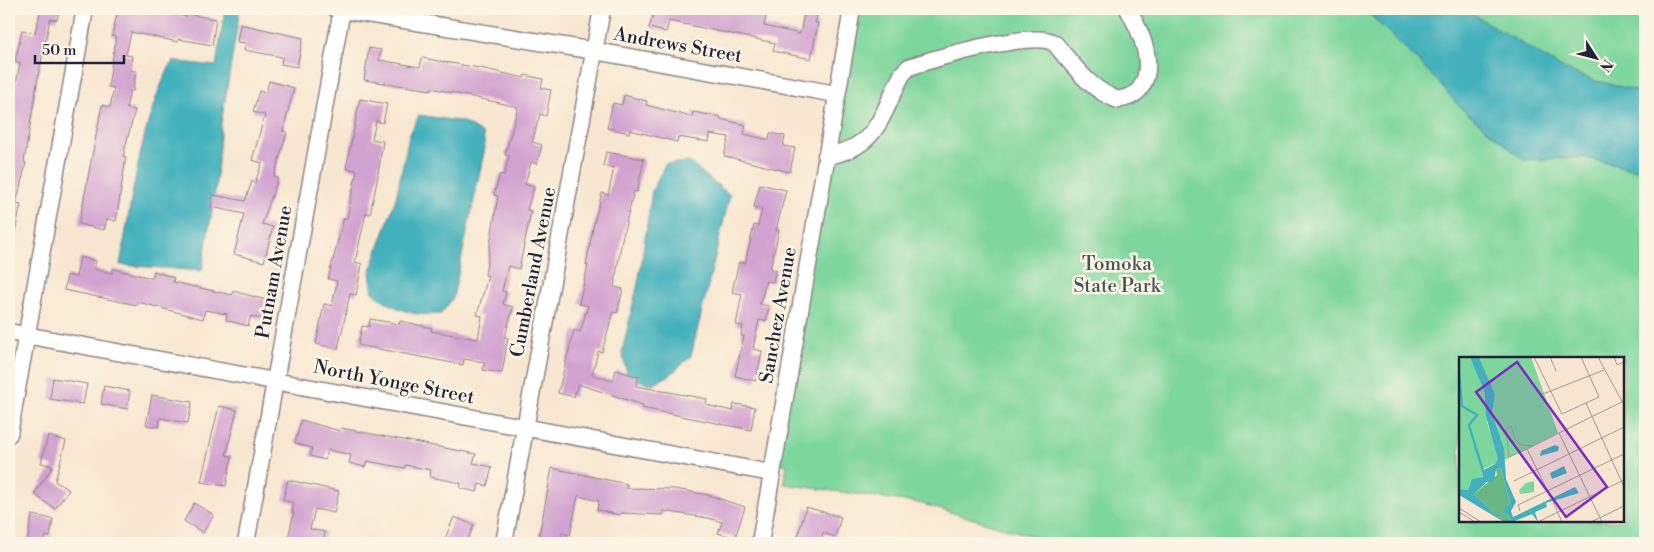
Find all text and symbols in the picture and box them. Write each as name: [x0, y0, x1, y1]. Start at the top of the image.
street label: Andrews Street: [611, 22, 744, 68]
scale bar: [35, 32, 124, 64]
north arrow: [1572, 32, 1622, 82]
text: 50 m: [42, 41, 76, 60]
text: N: [1595, 55, 1616, 75]
street label: Cumberland Avenue: [505, 185, 561, 359]
street label: Putnam Avenue: [250, 204, 298, 340]
street label: Sanchez Avenue: [754, 245, 802, 385]
park label: Tomoka State Park: [1073, 252, 1162, 298]
street label: North Yonge Street: [312, 355, 477, 409]
inset map: [1459, 357, 1624, 522]

